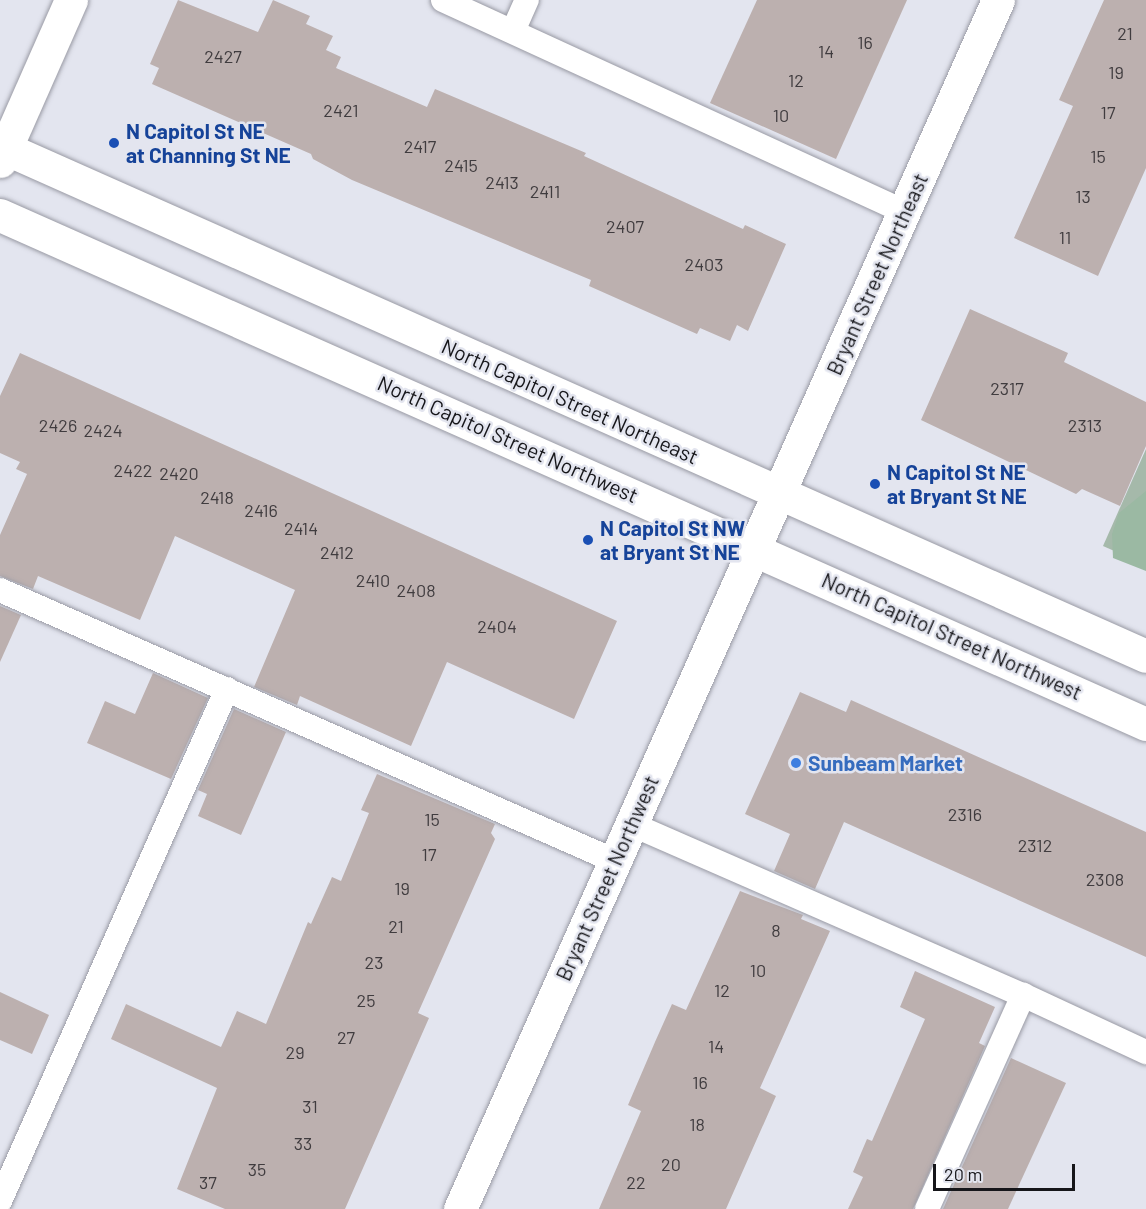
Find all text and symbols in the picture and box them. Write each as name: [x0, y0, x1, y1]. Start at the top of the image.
house number: 21: [1117, 22, 1133, 44]
house number: 16: [857, 31, 873, 53]
house number: 14: [818, 40, 834, 62]
house number: 2427: [204, 45, 242, 67]
house number: 19: [1108, 61, 1124, 83]
house number: 12: [788, 69, 804, 91]
house number: 2421: [323, 99, 359, 121]
house number: 17: [1101, 101, 1115, 123]
house number: 10: [773, 104, 789, 126]
place label: N Capitol St NE at Channing St NE: [126, 118, 291, 168]
house number: 2417: [404, 135, 436, 157]
marker: N Capitol St NE at Channing St NE: [107, 136, 121, 150]
house number: 15: [1090, 145, 1106, 167]
house number: 2415: [444, 154, 478, 176]
street label: Bryant Street Northeast: [821, 169, 933, 379]
house number: 2413: [485, 171, 519, 193]
house number: 2411: [530, 180, 560, 202]
house number: 13: [1075, 185, 1091, 207]
house number: 2407: [606, 215, 644, 237]
house number: 11: [1059, 226, 1071, 248]
house number: 2403: [684, 253, 724, 275]
street label: North Capitol Street Northeast: [438, 333, 702, 469]
street label: North Capitol Street Northwest: [374, 370, 642, 508]
house number: 2317: [990, 377, 1024, 399]
house number: 2426: [39, 414, 77, 436]
house number: 2313: [1068, 414, 1102, 436]
house number: 2424: [83, 419, 123, 441]
house number: 2422: [114, 459, 152, 481]
place label: N Capitol St NE at Bryant St NE: [887, 459, 1027, 509]
house number: 2420: [159, 462, 199, 484]
marker: N Capitol St NE at Bryant St NE: [868, 477, 882, 491]
house number: 2418: [200, 486, 234, 508]
house number: 2416: [244, 499, 278, 521]
place label: N Capitol St NW at Bryant St NE: [600, 515, 745, 565]
house number: 2414: [284, 517, 318, 539]
marker: N Capitol St NW at Bryant St NE: [581, 533, 595, 547]
house number: 2412: [320, 541, 354, 563]
street label: North Capitol Street Northwest: [818, 567, 1086, 705]
house number: 2410: [356, 569, 390, 591]
house number: 2408: [396, 579, 436, 601]
house number: 2404: [477, 615, 517, 637]
place label: Sunbeam Market: [808, 750, 963, 776]
marker: Sunbeam Market: [789, 756, 803, 770]
street label: Bryant Street Northwest: [550, 771, 664, 985]
house number: 2316: [948, 803, 982, 825]
house number: 15: [424, 808, 440, 830]
house number: 2312: [1018, 834, 1052, 856]
house number: 17: [422, 843, 436, 865]
house number: 2308: [1086, 868, 1124, 890]
house number: 19: [394, 877, 410, 899]
house number: 21: [388, 915, 404, 937]
house number: 8: [771, 919, 781, 941]
house number: 23: [365, 951, 383, 973]
house number: 10: [750, 959, 766, 981]
house number: 12: [714, 979, 730, 1001]
house number: 25: [357, 989, 375, 1011]
house number: 27: [337, 1026, 355, 1048]
house number: 14: [708, 1035, 724, 1057]
house number: 29: [285, 1041, 305, 1063]
house number: 16: [692, 1071, 708, 1093]
house number: 31: [302, 1095, 318, 1117]
house number: 18: [689, 1113, 705, 1135]
house number: 33: [294, 1132, 312, 1154]
scale bar: [936, 1152, 1078, 1190]
house number: 20: [661, 1153, 681, 1175]
house number: 35: [248, 1158, 266, 1180]
text: 20 m: [944, 1163, 982, 1185]
house number: 37: [199, 1171, 217, 1193]
house number: 22: [626, 1171, 646, 1193]

